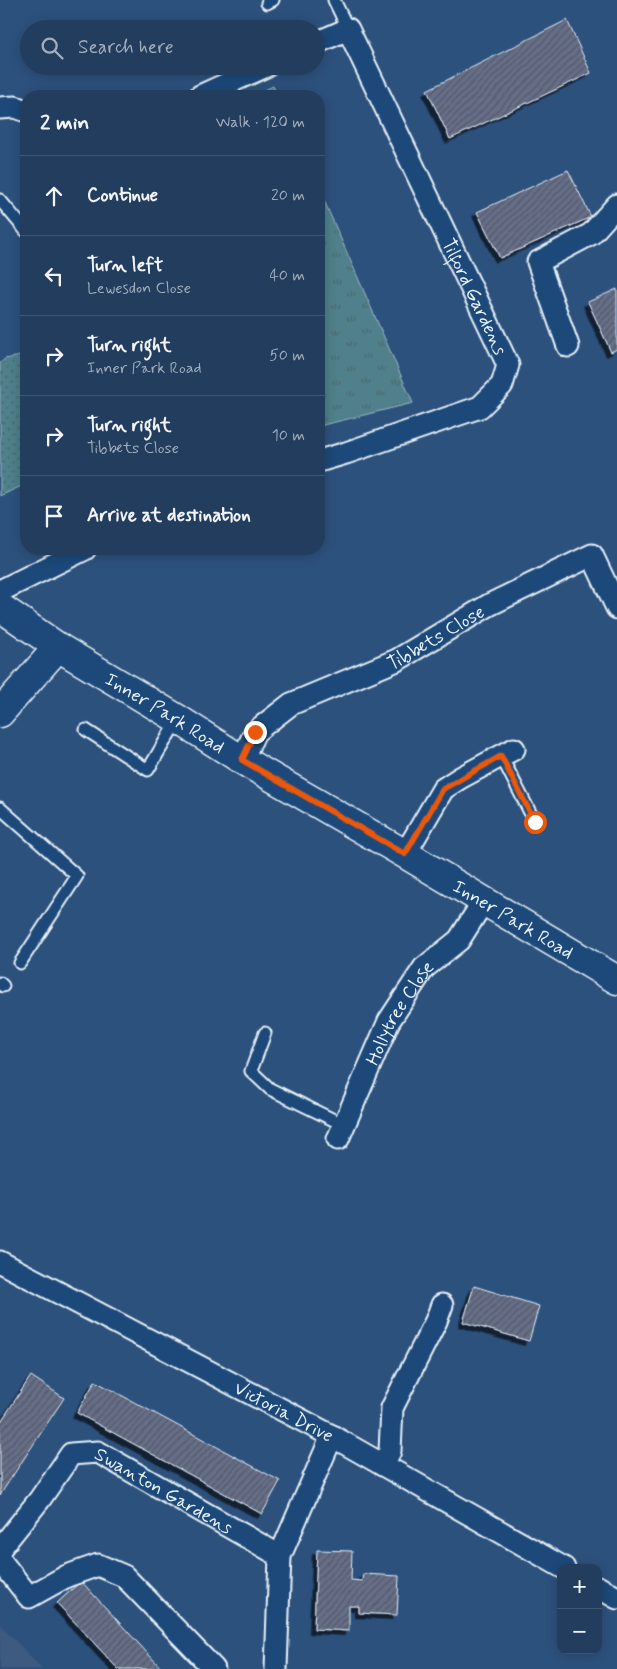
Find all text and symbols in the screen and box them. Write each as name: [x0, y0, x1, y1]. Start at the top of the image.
search box: [20, 20, 325, 75]
icon: search: [38, 34, 66, 62]
text: Search here: [78, 35, 174, 60]
text: 2 min: [40, 109, 89, 137]
text: Walk · 120 m: [216, 112, 305, 133]
icon: ahead: [40, 182, 68, 210]
text: Continue: [87, 183, 158, 208]
text: 20 m: [271, 185, 305, 206]
street label: Tilford Gardens: [436, 235, 513, 360]
text: Turn left: [87, 253, 163, 278]
icon: left: [40, 262, 68, 290]
text: 40 m: [269, 265, 305, 286]
text: Lewesdon Close: [87, 278, 191, 299]
text: Turn right: [87, 333, 171, 358]
icon: right: [40, 342, 68, 370]
text: 50 m: [269, 345, 305, 366]
text: Inner Park Road: [87, 358, 202, 379]
text: Turn right: [87, 413, 171, 438]
icon: right: [40, 422, 68, 450]
text: 10 m: [272, 425, 305, 446]
text: Tibbets Close: [87, 438, 179, 459]
icon: arrive: [40, 502, 68, 530]
text: Arrive at destination: [87, 503, 251, 528]
street label: Tibbets Close: [384, 600, 489, 677]
street label: Inner Park Road: [100, 667, 229, 760]
route end: [244, 721, 267, 744]
route start: [524, 811, 547, 834]
street label: Inner Park Road: [448, 874, 578, 965]
street label: Hollytree Close: [360, 954, 439, 1069]
street label: Victoria Drive: [229, 1376, 338, 1449]
street label: Swanton Gardens: [90, 1442, 238, 1541]
map controls: [557, 1564, 602, 1654]
button: +: [557, 1564, 602, 1609]
button: −: [557, 1609, 602, 1654]

